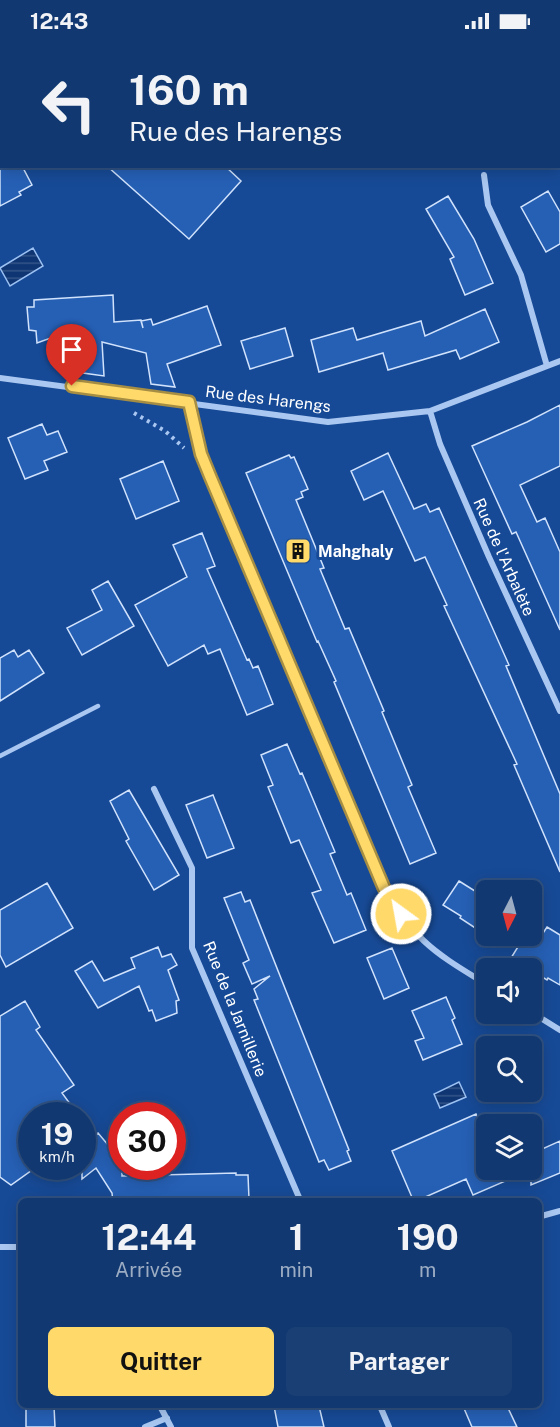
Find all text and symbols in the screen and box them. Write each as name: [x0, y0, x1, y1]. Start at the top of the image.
text: 12:43: [30, 8, 88, 34]
text: 160 m: [129, 65, 249, 114]
icon: left: [30, 66, 108, 144]
text: Rue des Harengs: [129, 115, 342, 147]
pin: [46, 324, 97, 386]
icon: arrive: [55, 333, 88, 366]
street label: Rue des Harengs: [204, 382, 332, 416]
street label: Rue de l'Arbalète: [469, 495, 539, 619]
building icon: Mahghaly: [283, 536, 313, 566]
place label: Mahghaly: [318, 542, 394, 561]
north arrow: [476, 880, 542, 946]
map controls: [476, 880, 542, 1180]
position arrow: [369, 882, 433, 946]
street label: Rue de la Jarnillerie: [199, 938, 271, 1080]
button: sound: [476, 958, 542, 1024]
button: search: [476, 1036, 542, 1102]
speed limit sign: 30: [108, 1102, 186, 1180]
button: layers: [476, 1114, 542, 1180]
text: 19: [41, 1116, 73, 1152]
text: km/h: [39, 1148, 75, 1165]
text: 12:44: [101, 1216, 196, 1258]
text: 1: [289, 1216, 304, 1258]
text: 190: [397, 1216, 459, 1258]
text: Arrivée: [115, 1258, 182, 1282]
text: min: [279, 1258, 313, 1282]
text: m: [419, 1258, 436, 1282]
button: Quitter: [48, 1327, 274, 1396]
button: Partager: [286, 1327, 512, 1396]

